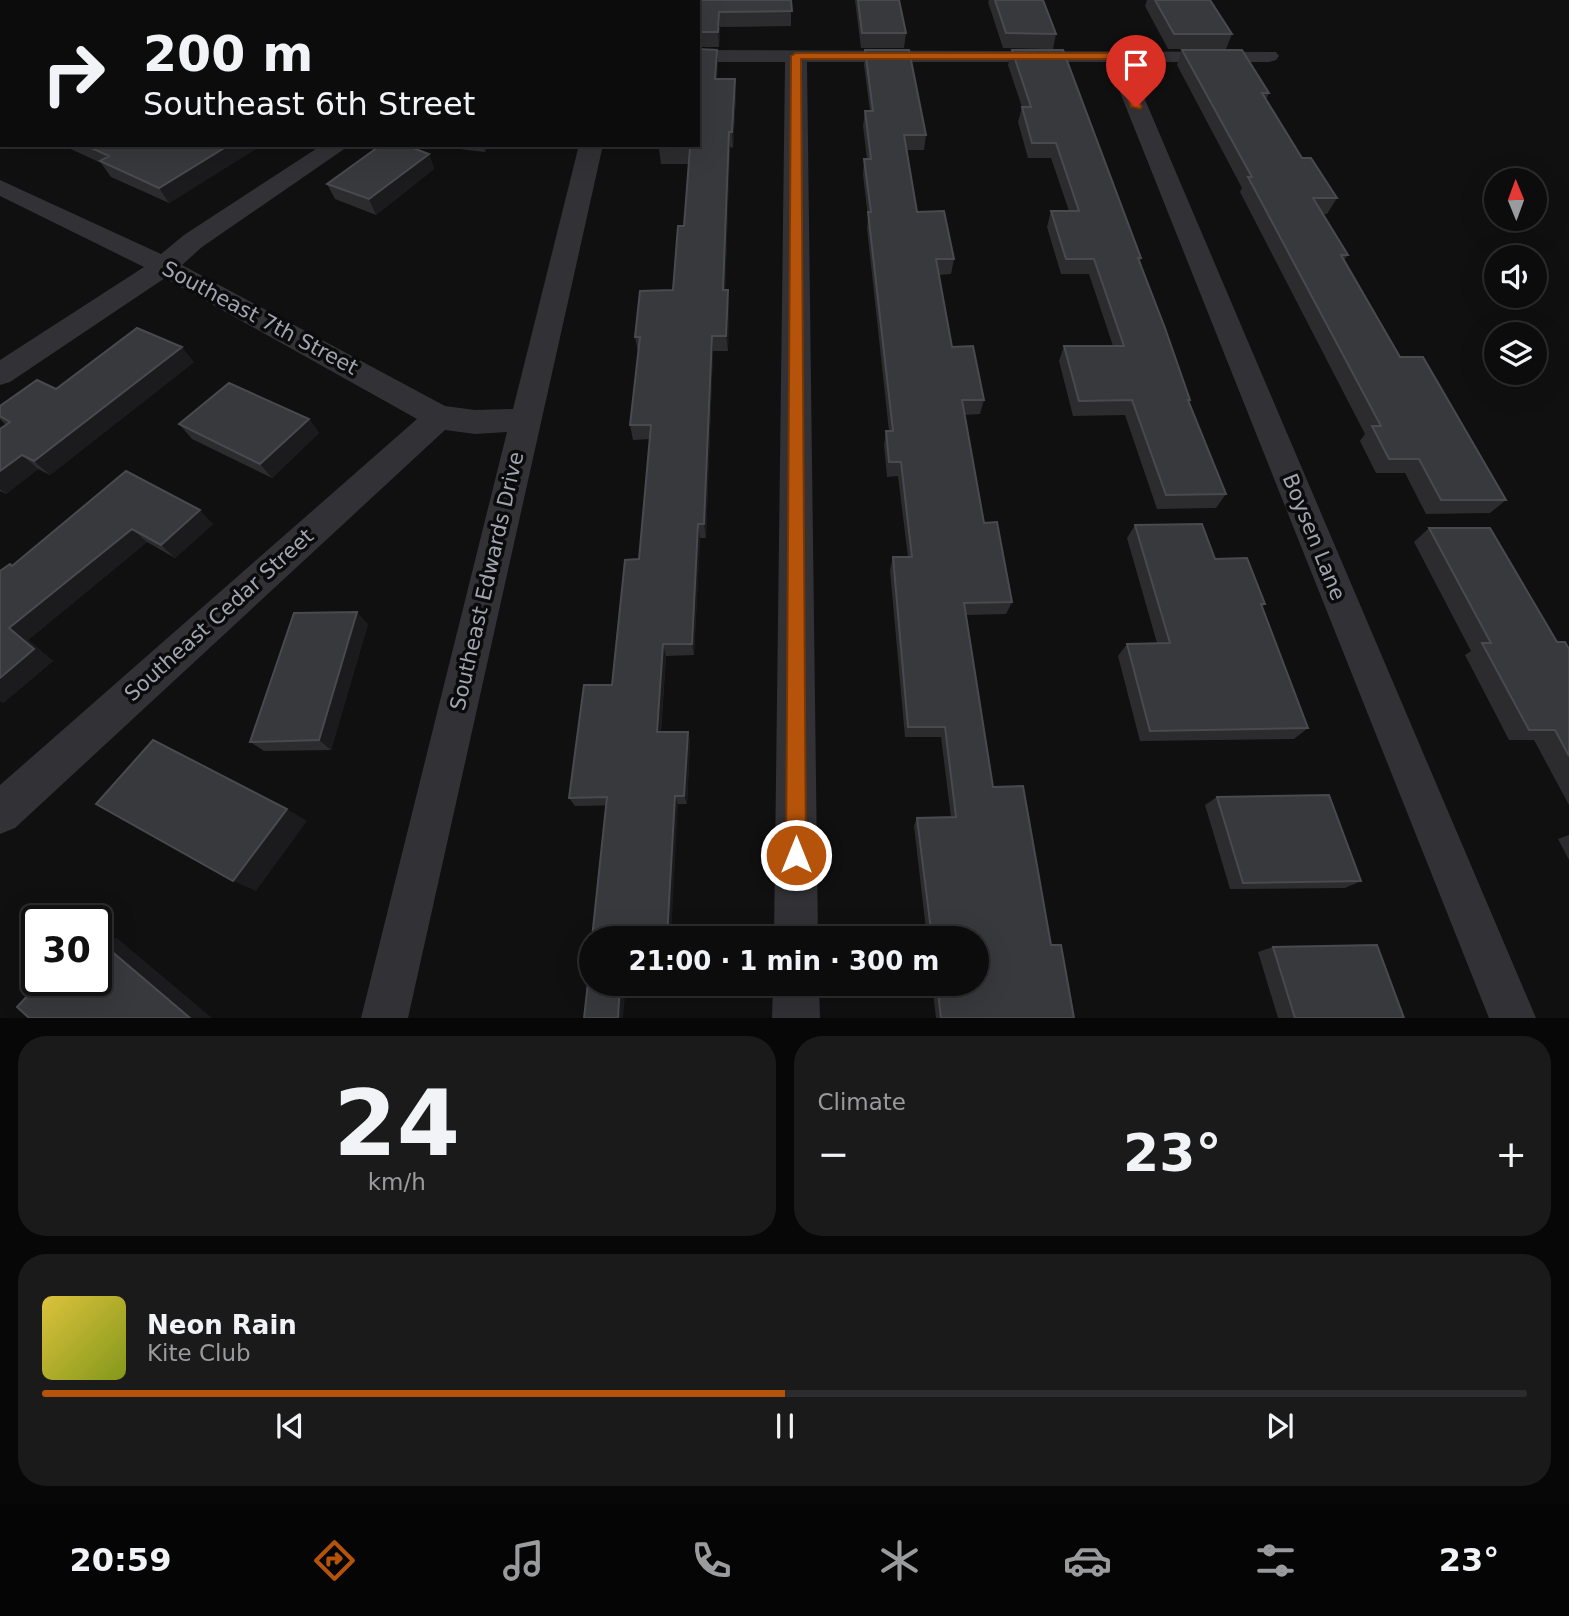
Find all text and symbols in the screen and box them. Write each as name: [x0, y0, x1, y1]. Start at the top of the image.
text: 200 m: [143, 26, 313, 83]
icon: right: [28, 28, 119, 119]
pin: [1106, 35, 1166, 107]
icon: arrive: [1117, 46, 1155, 84]
text: Southeast 6th Street: [143, 85, 475, 123]
north arrow: [1484, 168, 1547, 231]
map controls: [1484, 168, 1547, 385]
button: sound: [1484, 245, 1547, 308]
street label: Southeast 7th Street: [158, 256, 362, 380]
button: layers: [1484, 322, 1547, 385]
street label: Southeast Edwards Drive: [446, 449, 528, 713]
street label: Boysen Lane: [1278, 470, 1350, 604]
street label: Southeast Cedar Street: [120, 524, 318, 706]
position arrow: [759, 818, 833, 892]
speed limit sign: 30: [21, 905, 112, 996]
text: 21:00 · 1 min · 300 m: [629, 946, 939, 976]
text: 24: [333, 1071, 460, 1176]
text: Climate: [818, 1089, 906, 1115]
text: 23°: [1123, 1123, 1221, 1183]
text: −: [818, 1132, 849, 1176]
text: +: [1495, 1132, 1527, 1176]
text: km/h: [368, 1169, 426, 1195]
text: Neon Rain: [147, 1310, 297, 1340]
text: Kite Club: [147, 1340, 251, 1366]
icon: previous: [271, 1407, 309, 1445]
icon: pause: [766, 1407, 804, 1445]
icon: next: [1261, 1407, 1299, 1445]
icon: directions: [310, 1536, 359, 1585]
icon: music: [499, 1536, 548, 1585]
icon: phone: [687, 1536, 736, 1585]
icon: climate: [875, 1536, 924, 1585]
icon: car: [1063, 1536, 1112, 1585]
icon: filters: [1251, 1536, 1300, 1585]
text: 20:59: [70, 1541, 171, 1579]
text: 23°: [1439, 1541, 1499, 1579]

